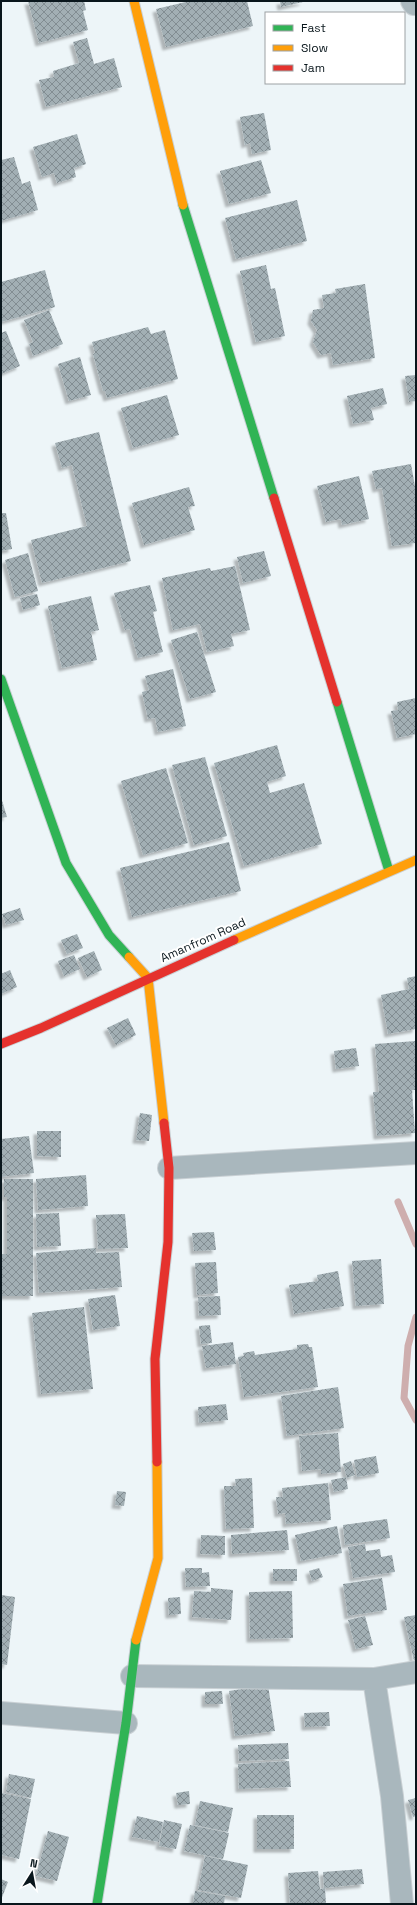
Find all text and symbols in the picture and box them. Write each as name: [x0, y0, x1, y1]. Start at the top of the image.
legend: [265, 12, 405, 84]
text: Fast: [301, 20, 326, 36]
text: Slow: [301, 40, 328, 56]
text: Jam: [301, 60, 325, 76]
street label: Amanfrom Road: [158, 914, 248, 966]
north arrow: [12, 1853, 52, 1893]
text: N: [29, 1856, 39, 1871]

